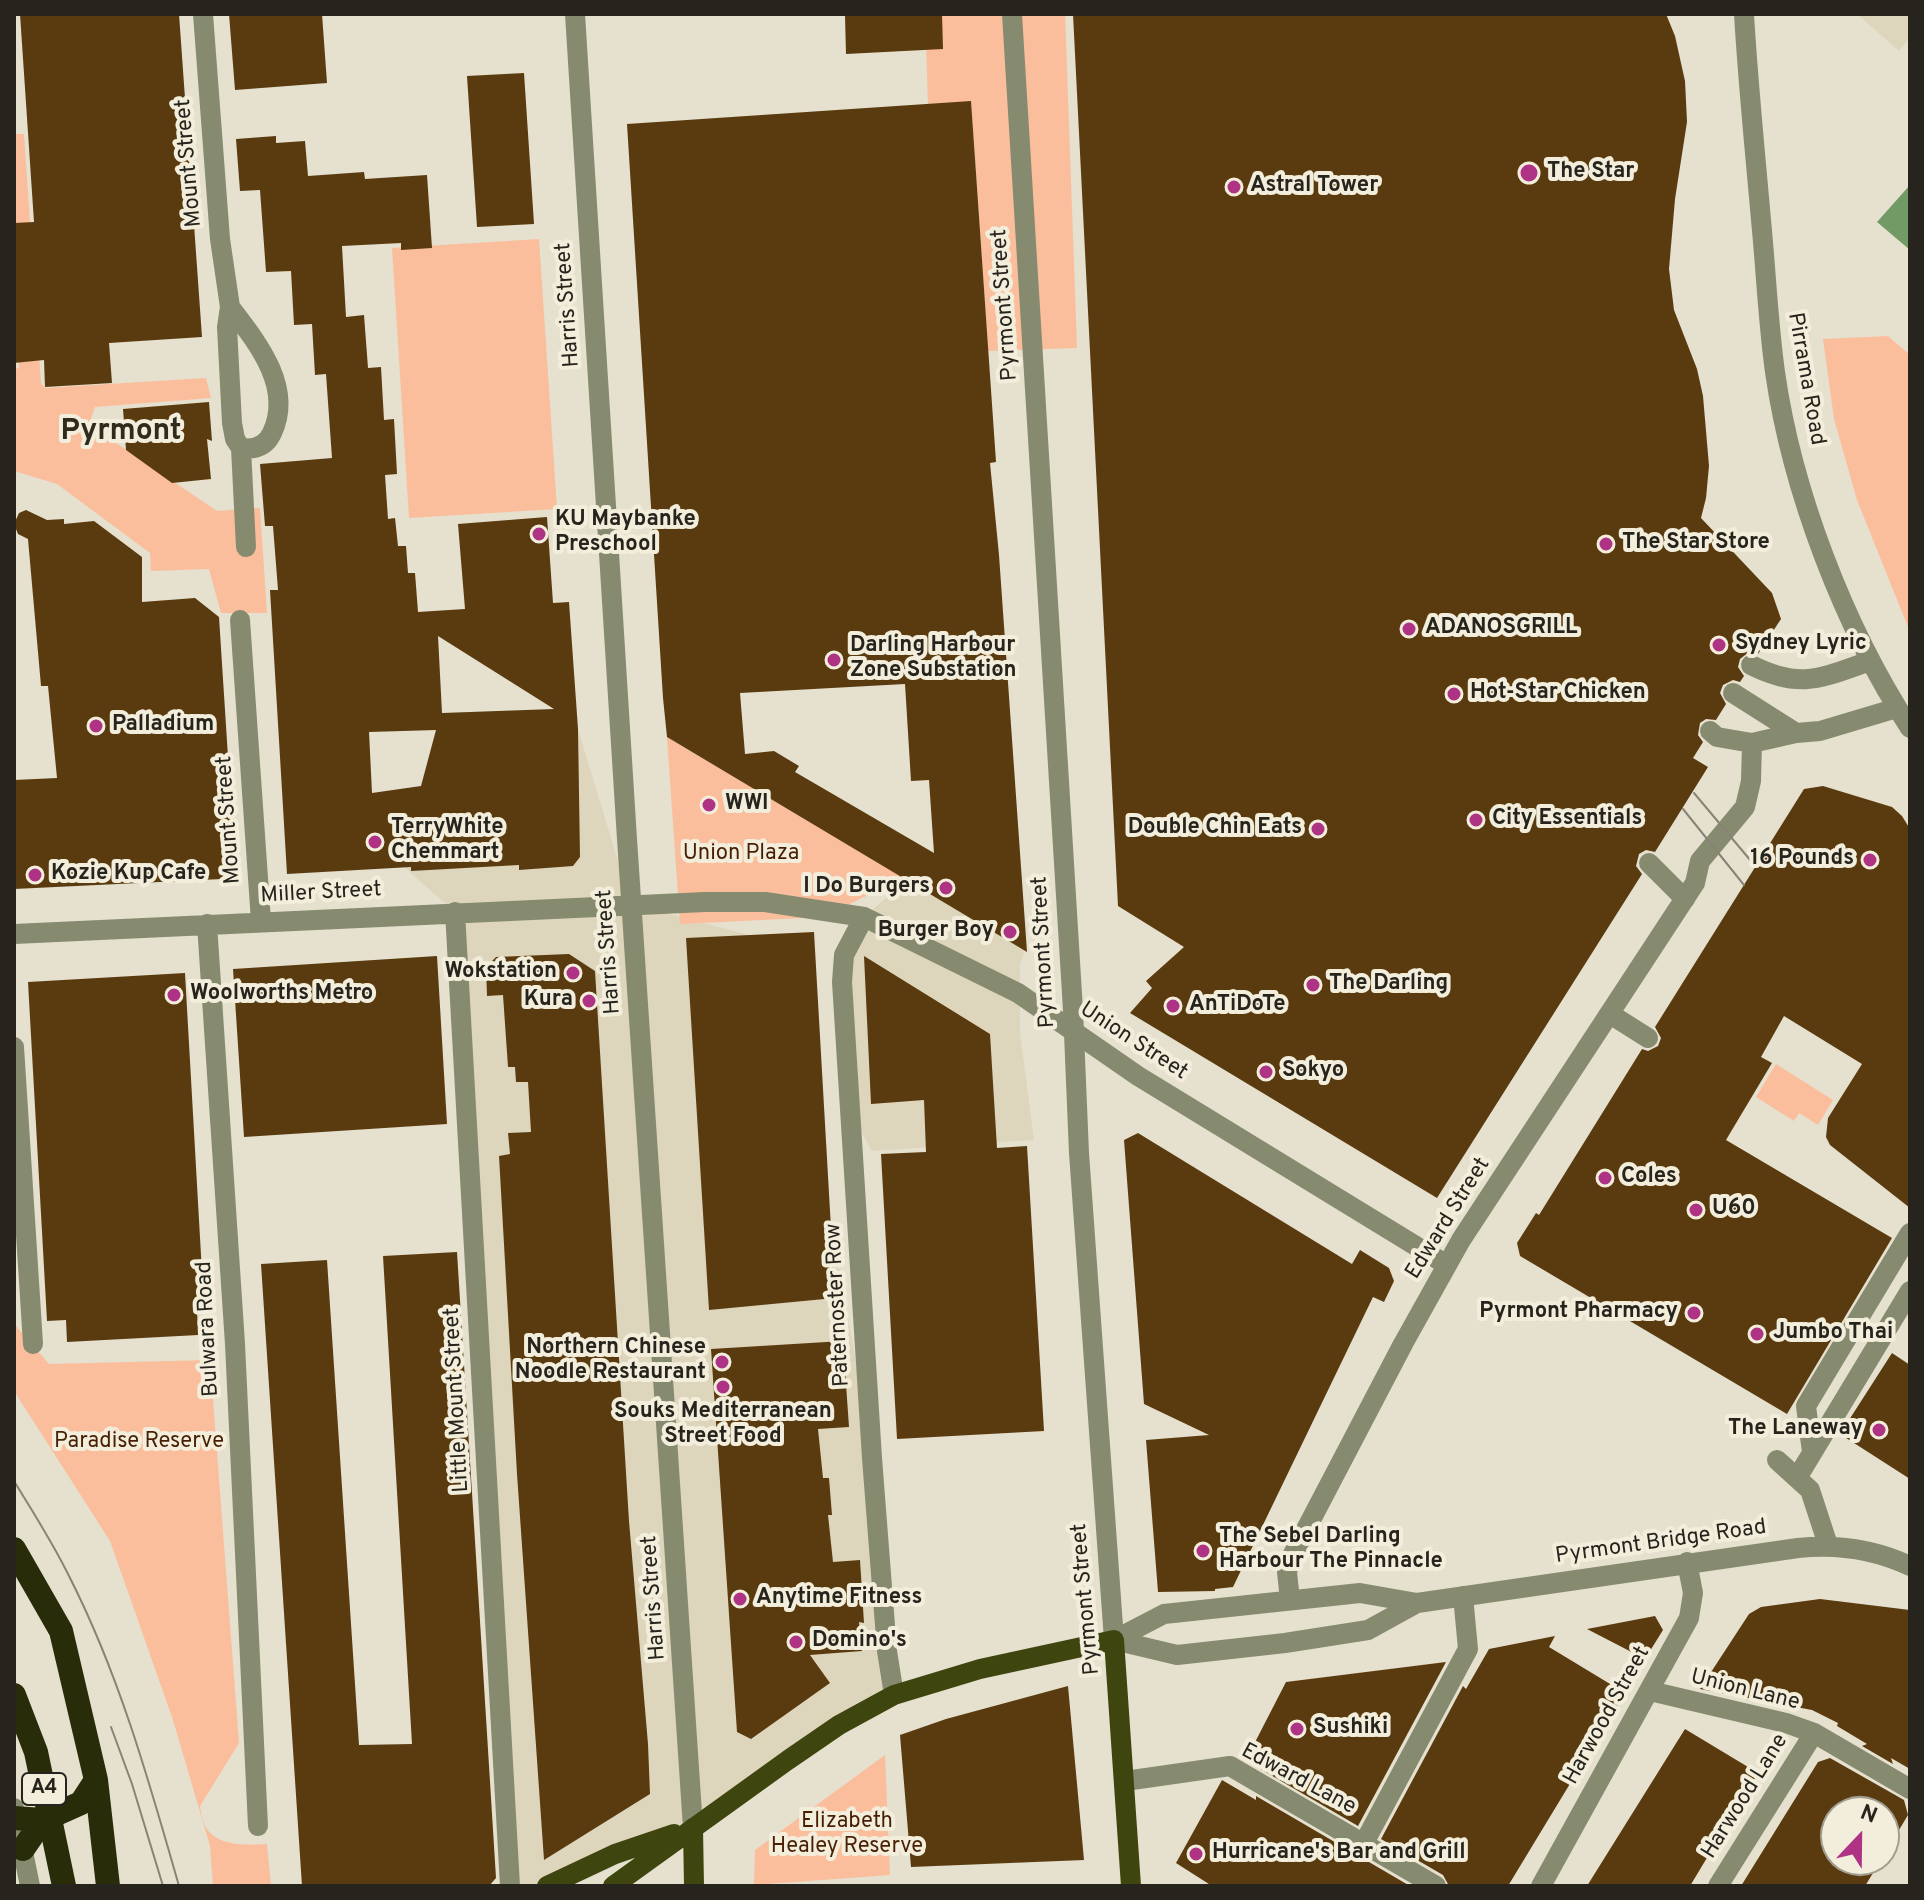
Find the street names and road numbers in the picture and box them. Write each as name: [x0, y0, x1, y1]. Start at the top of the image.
street label: Mount Street: [171, 98, 209, 228]
street label: Pyrmont Street: [988, 228, 1024, 382]
street label: Harris Street: [551, 242, 587, 368]
street label: Pirrama Road: [1780, 311, 1830, 447]
street label: Mount Street: [212, 755, 248, 885]
street label: Pyrmont Street: [1028, 875, 1062, 1029]
street label: Miller Street: [260, 878, 382, 910]
street label: Harris Street: [592, 889, 628, 1015]
street label: Union Street: [1074, 997, 1192, 1087]
street label: Edward Street: [1401, 1153, 1497, 1285]
street label: Paternoster Row: [822, 1222, 856, 1388]
street label: Bulwara Road: [192, 1261, 226, 1397]
street label: Little Mount Street: [440, 1307, 476, 1493]
street label: Pyrmont Bridge Road: [1554, 1515, 1768, 1571]
street label: Pyrmont Street: [1067, 1522, 1107, 1676]
street label: Harris Street: [637, 1535, 673, 1661]
street label: Harwood Street: [1559, 1642, 1657, 1790]
street label: Union Lane: [1688, 1665, 1802, 1717]
street label: Harwood Lane: [1697, 1730, 1795, 1864]
street label: Edward Lane: [1236, 1739, 1360, 1821]
road number: A4: [22, 1773, 66, 1805]

